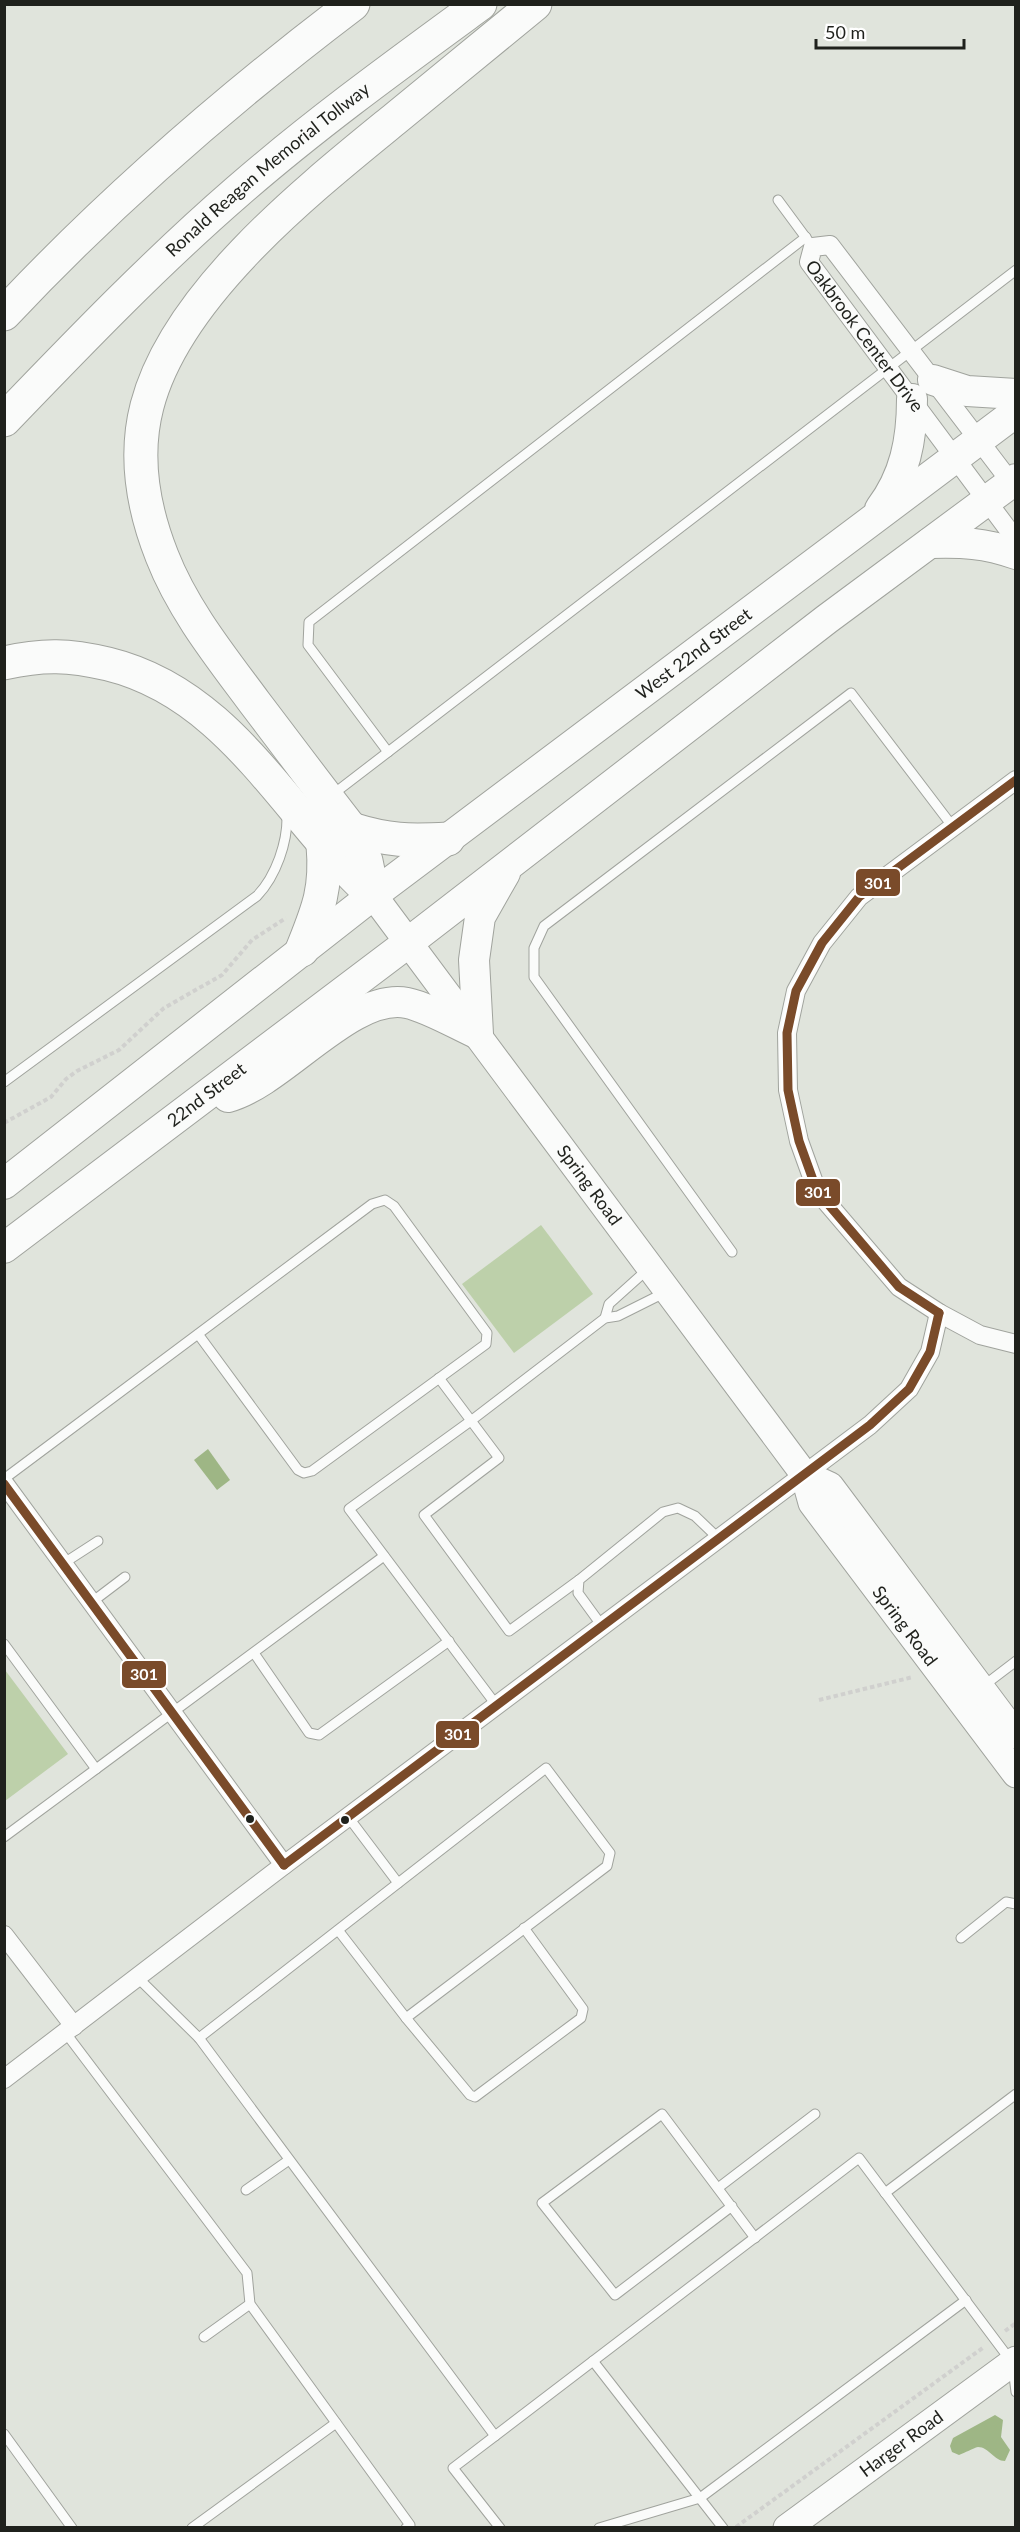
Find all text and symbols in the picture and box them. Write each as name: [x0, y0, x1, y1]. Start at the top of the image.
scale bar: [816, 12, 964, 50]
text: 50 m: [825, 21, 865, 43]
street label: Ronald Reagan Memorial Tollway: [161, 77, 374, 261]
street label: Oakbrook Center Drive: [801, 255, 929, 416]
street label: West 22nd Street: [631, 602, 756, 704]
line badge: 301: [855, 868, 901, 897]
text: 301: [864, 873, 892, 892]
street label: 22nd Street: [162, 1057, 250, 1131]
street label: Spring Road: [553, 1140, 627, 1229]
line badge: 301: [795, 1178, 841, 1207]
text: 301: [804, 1182, 832, 1201]
street label: Spring Road: [868, 1581, 943, 1670]
line badge: 301: [121, 1660, 167, 1689]
text: 301: [130, 1664, 158, 1683]
line badge: 301: [435, 1720, 480, 1749]
text: 301: [444, 1724, 472, 1743]
unlabelled marker: [244, 1813, 256, 1825]
unlabelled marker: [339, 1814, 351, 1826]
street label: Harger Road: [855, 2405, 947, 2481]

